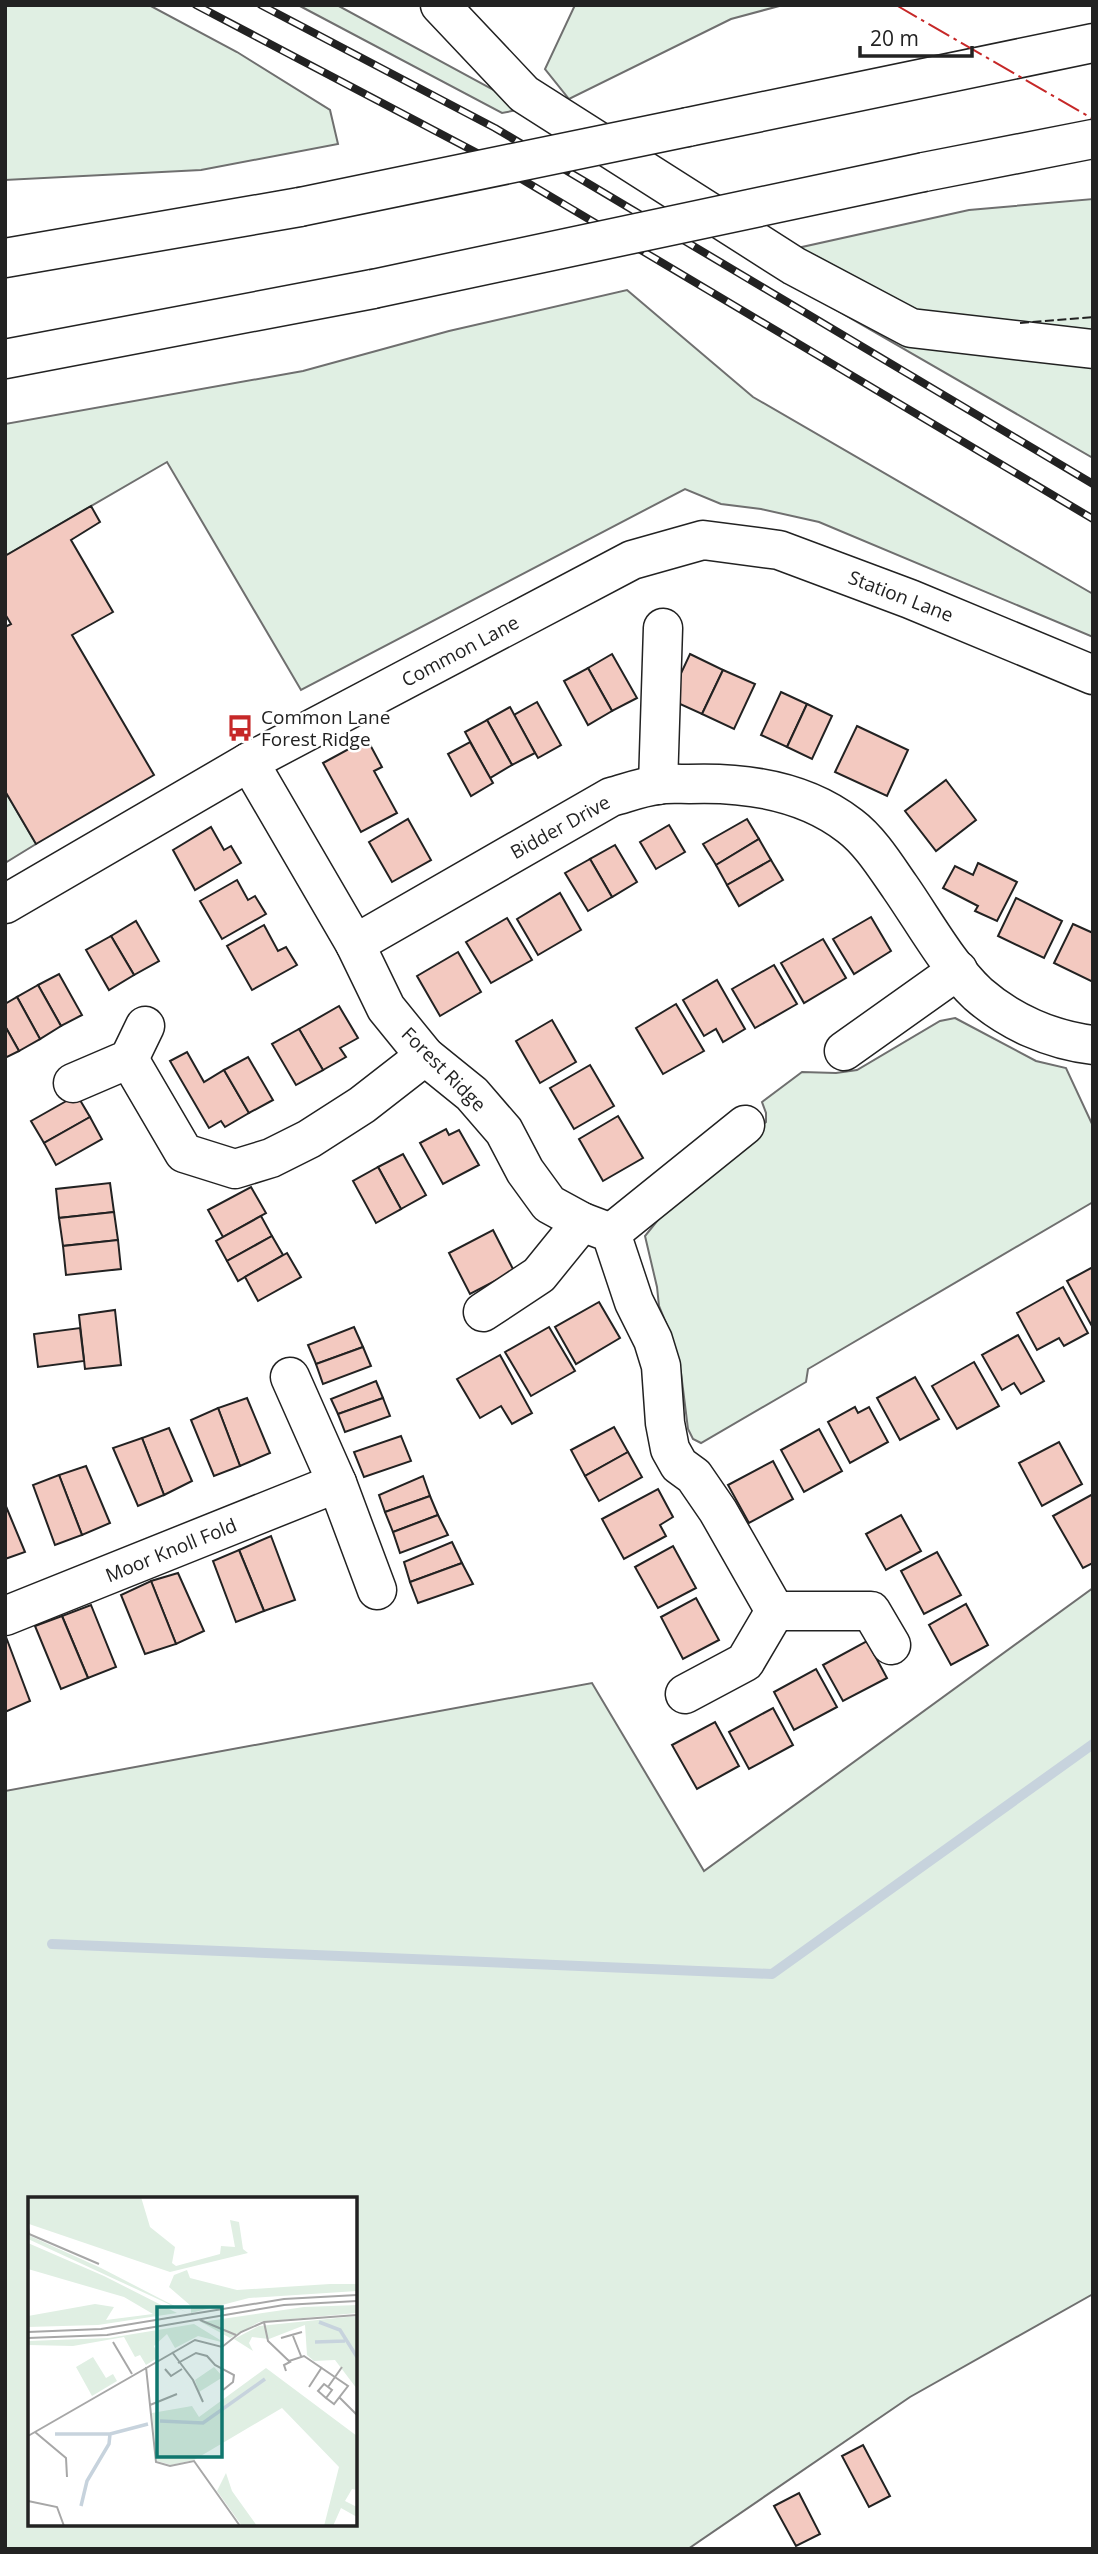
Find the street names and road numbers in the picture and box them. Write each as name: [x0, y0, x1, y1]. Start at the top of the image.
street label: Station Lane: [845, 564, 957, 628]
street label: Common Lane: [397, 609, 523, 693]
street label: Bidder Drive: [506, 789, 614, 865]
street label: Forest Ridge: [396, 1021, 492, 1117]
street label: Moor Knoll Fold: [101, 1512, 241, 1588]

